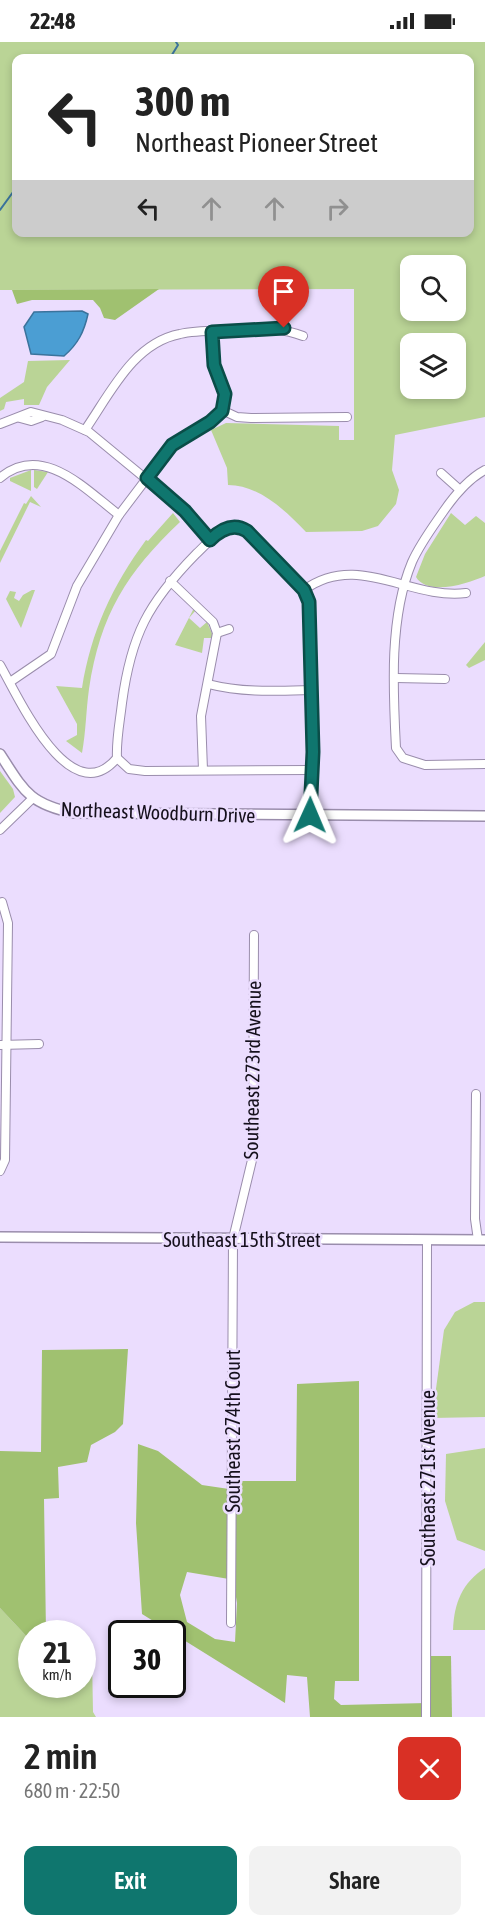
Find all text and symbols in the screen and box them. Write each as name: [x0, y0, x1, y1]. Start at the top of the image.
text: 22:48: [30, 8, 75, 34]
text: 300 m: [135, 77, 230, 125]
icon: left: [36, 78, 114, 156]
text: Northeast Pioneer Street: [135, 127, 378, 158]
icon: left: [132, 192, 165, 225]
icon: ahead: [195, 192, 228, 225]
icon: ahead: [258, 192, 291, 225]
icon: right: [321, 192, 354, 225]
map controls: [400, 255, 466, 399]
button: search: [400, 255, 466, 321]
pin: [258, 266, 309, 328]
icon: arrive: [267, 275, 300, 308]
button: layers: [400, 333, 466, 399]
position arrow: [278, 783, 342, 847]
street label: Northeast Woodburn Drive: [60, 797, 256, 827]
street label: Southeast 273rd Avenue: [239, 981, 265, 1159]
street label: Southeast 15th Street: [163, 1228, 321, 1251]
street label: Southeast 274th Court: [221, 1349, 244, 1512]
street label: Southeast 271st Avenue: [416, 1390, 439, 1566]
speed limit sign: 30: [108, 1620, 186, 1698]
text: 21: [43, 1635, 71, 1669]
text: km/h: [42, 1666, 72, 1683]
text: 2 min: [24, 1735, 98, 1777]
button: close: [398, 1737, 461, 1800]
text: 680 m · 22:50: [24, 1779, 120, 1802]
button: Exit: [24, 1846, 237, 1915]
button: Share: [249, 1846, 461, 1915]

